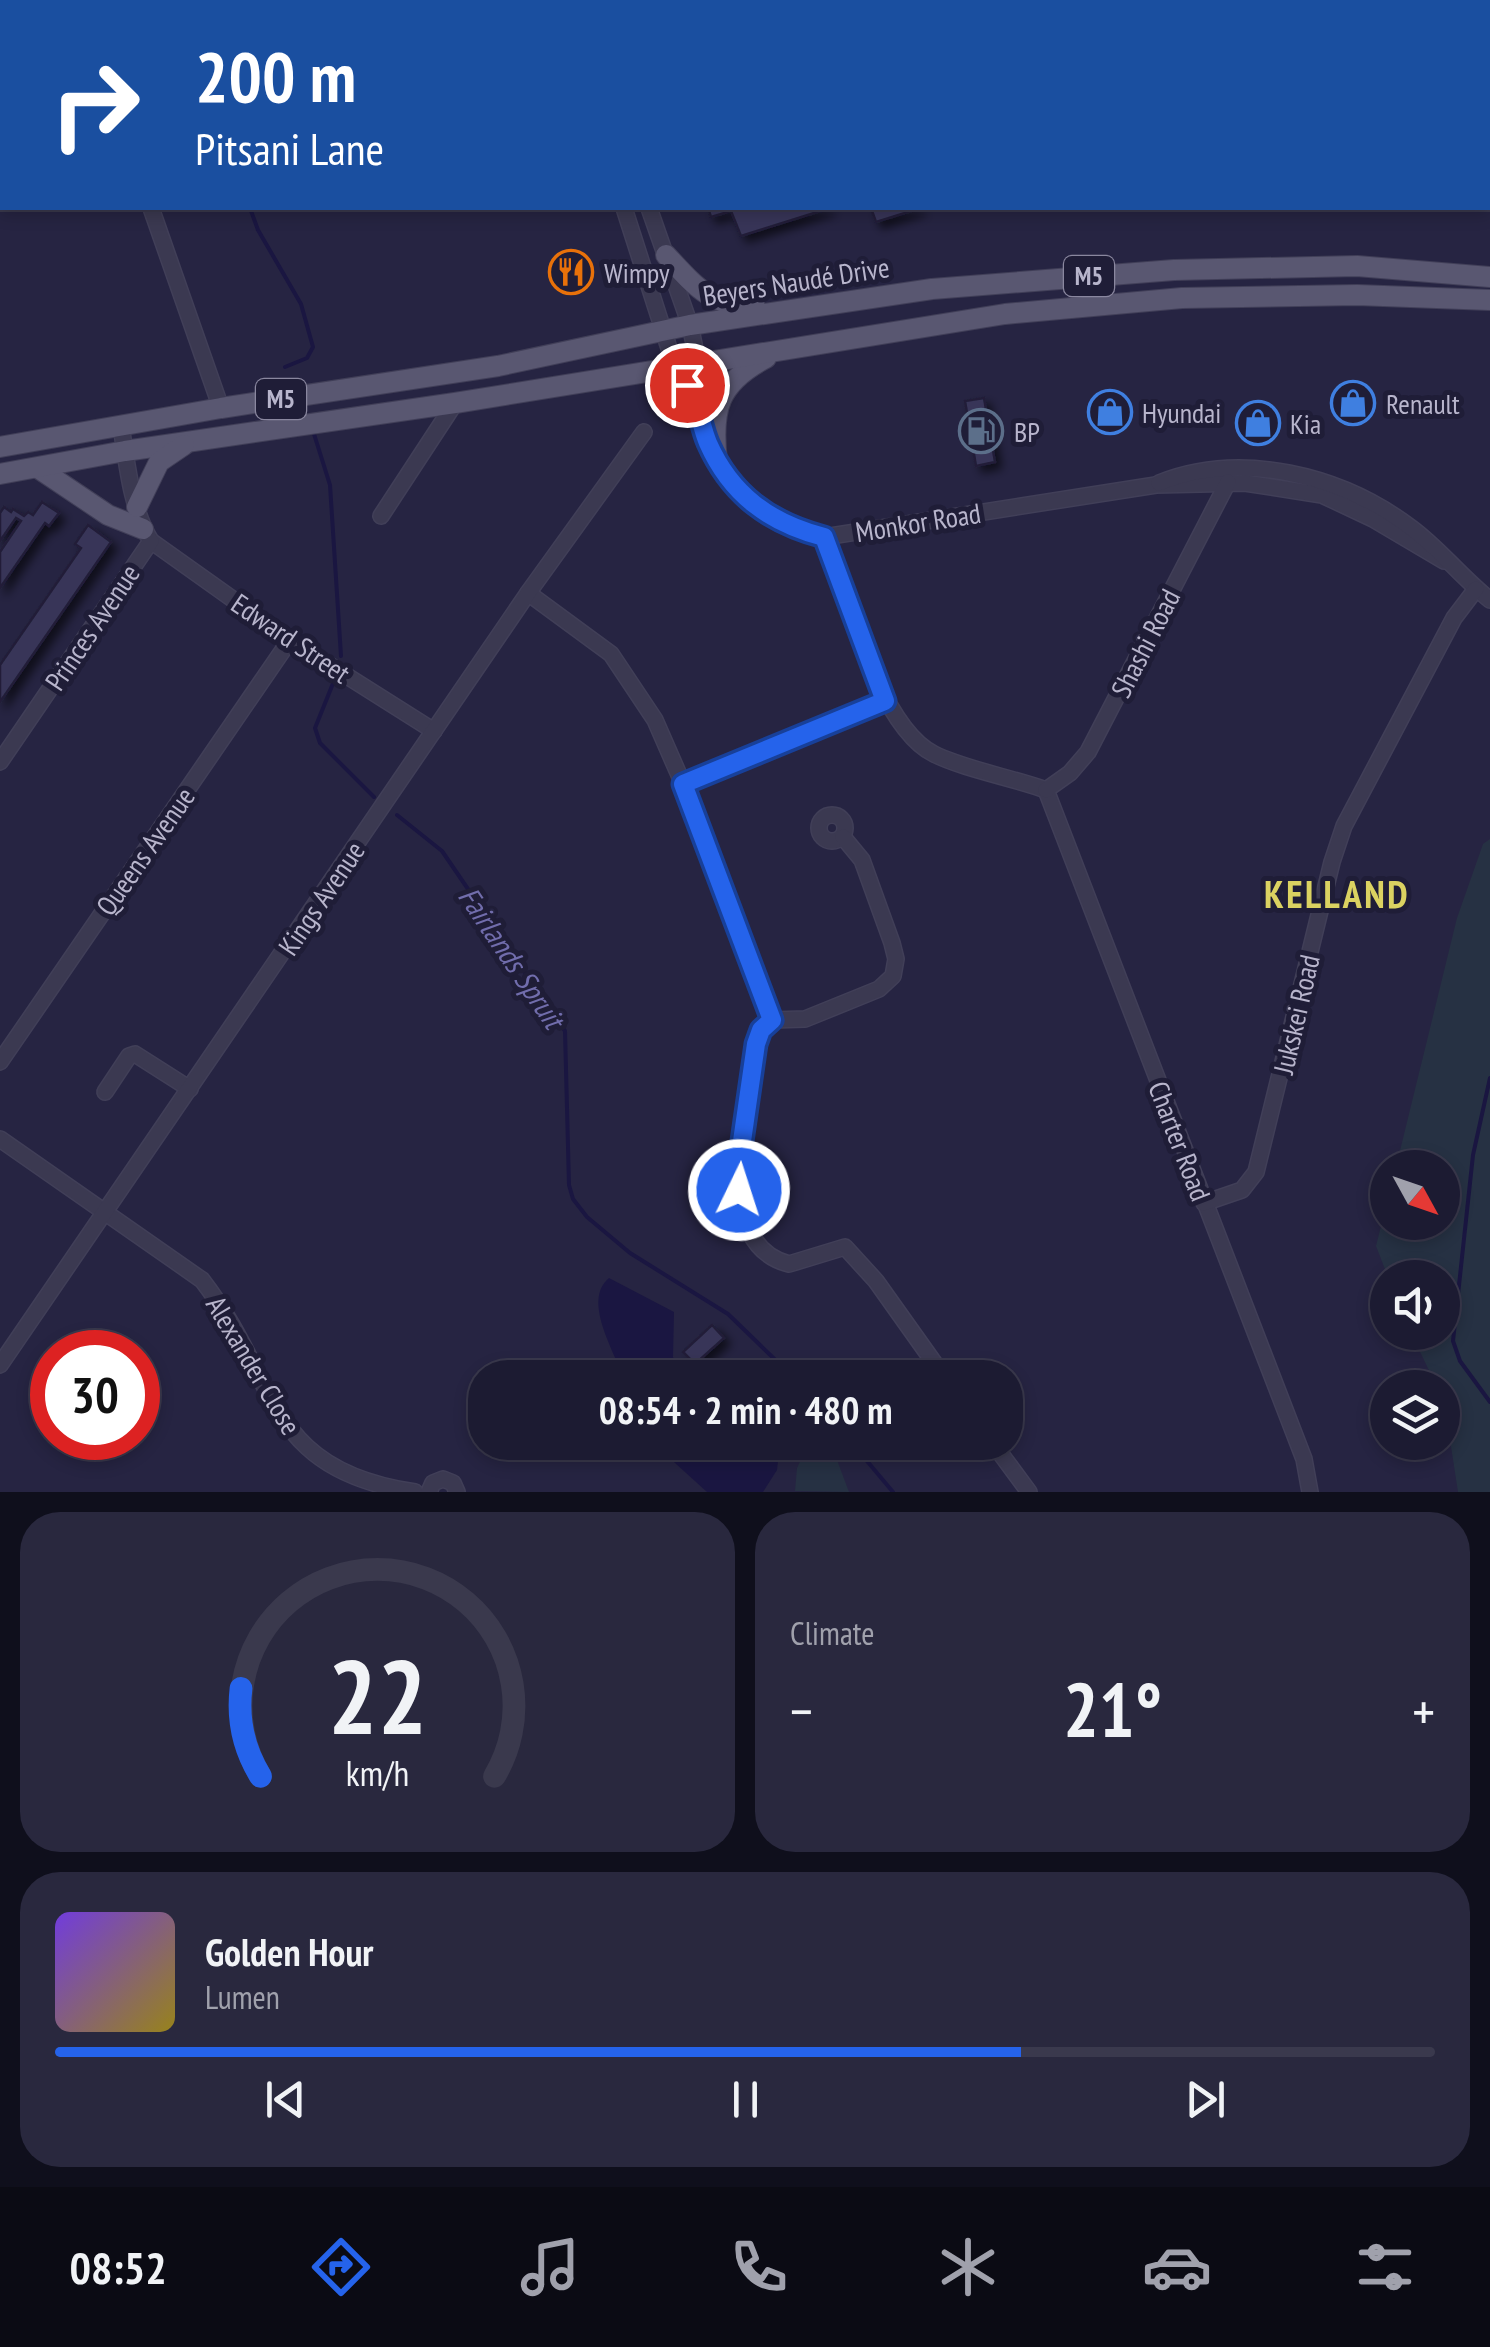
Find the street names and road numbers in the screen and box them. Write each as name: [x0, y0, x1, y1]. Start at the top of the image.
street label: Beyers Naudé Drive: [700, 248, 892, 314]
road number: M5: [1064, 256, 1114, 296]
road number: M5: [256, 379, 306, 419]
street label: Monkor Road: [853, 494, 983, 550]
street label: Princes Avenue: [36, 557, 148, 697]
street label: Shashi Road: [1102, 582, 1188, 704]
street label: Edward Street: [224, 585, 358, 691]
street label: Queens Avenue: [87, 780, 203, 922]
street label: Kings Avenue: [269, 834, 373, 962]
street label: Jukskei Road: [1264, 951, 1328, 1078]
street label: Charter Road: [1140, 1076, 1220, 1206]
street label: Alexander Close: [198, 1289, 310, 1441]

